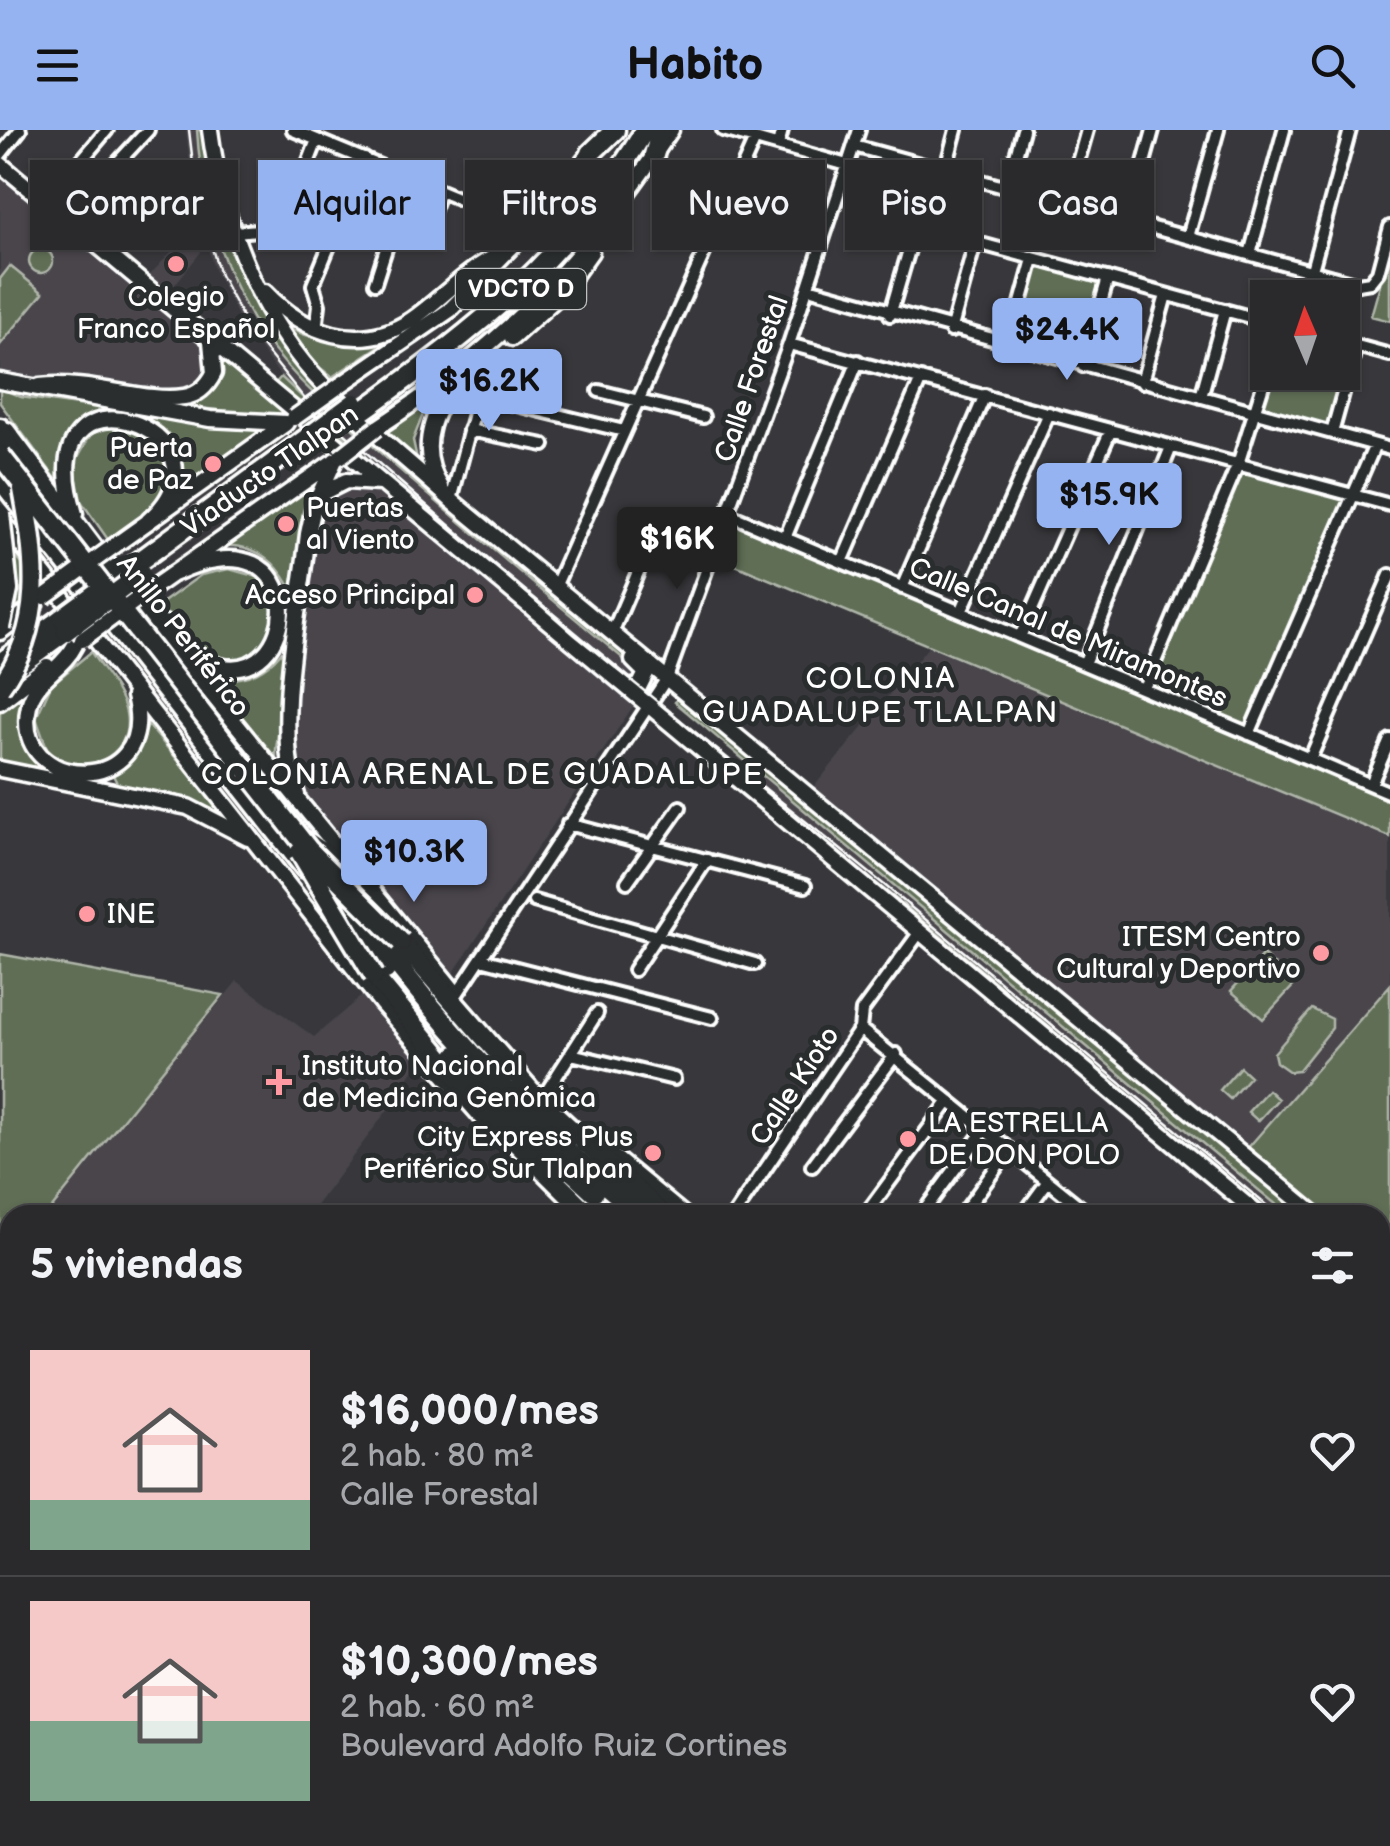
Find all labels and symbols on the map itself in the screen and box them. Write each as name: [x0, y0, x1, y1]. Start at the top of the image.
marker: Colegio Franco Español: [165, 253, 187, 275]
road number: VDCTO D: [456, 269, 586, 309]
north arrow: [1250, 280, 1360, 390]
place label: Colegio Franco Español: [77, 281, 275, 346]
street label: Calle Forestal: [708, 291, 796, 467]
pin: $24.4K: [986, 298, 1148, 383]
pin: $16.2K: [408, 349, 570, 434]
street label: Viaducto Tlalpan: [175, 398, 365, 544]
place label: Puerta de Paz: [107, 432, 194, 497]
marker: Puerta de Paz: [202, 453, 224, 475]
pin: $15.9K: [1028, 463, 1190, 548]
place label: Puertas al Viento: [306, 492, 415, 557]
pin: $16K: [618, 507, 736, 592]
marker: Puertas al Viento: [275, 513, 297, 535]
street label: Anillo Periférico: [109, 548, 257, 724]
street label: Calle Canal de Miramontes: [904, 551, 1232, 715]
place label: Acceso Principal: [245, 579, 455, 612]
marker: Acceso Principal: [464, 584, 486, 606]
district label: COLONIA GUADALUPE TLALPAN: [702, 661, 1060, 731]
district label: COLONIA ARENAL DE GUADALUPE: [201, 757, 765, 793]
pin: $10.3K: [333, 820, 495, 905]
place label: INE: [107, 898, 155, 931]
marker: INE: [76, 903, 98, 925]
place label: ITESM Centro Cultural y Deportivo: [1056, 921, 1301, 986]
marker: ITESM Centro Cultural y Deportivo: [1310, 942, 1332, 964]
street label: Calle Kioto: [743, 1020, 847, 1152]
place label: Instituto Nacional de Medicina Genómica: [302, 1050, 596, 1115]
marker: Instituto Nacional de Medicina Genómica: [266, 1069, 292, 1095]
place label: LA ESTRELLA DE DON POLO: [928, 1107, 1120, 1172]
place label: City Express Plus Periférico Sur Tlalpan: [363, 1121, 633, 1186]
marker: LA ESTRELLA DE DON POLO: [897, 1128, 919, 1150]
marker: City Express Plus Periférico Sur Tlalpan: [642, 1142, 664, 1164]

